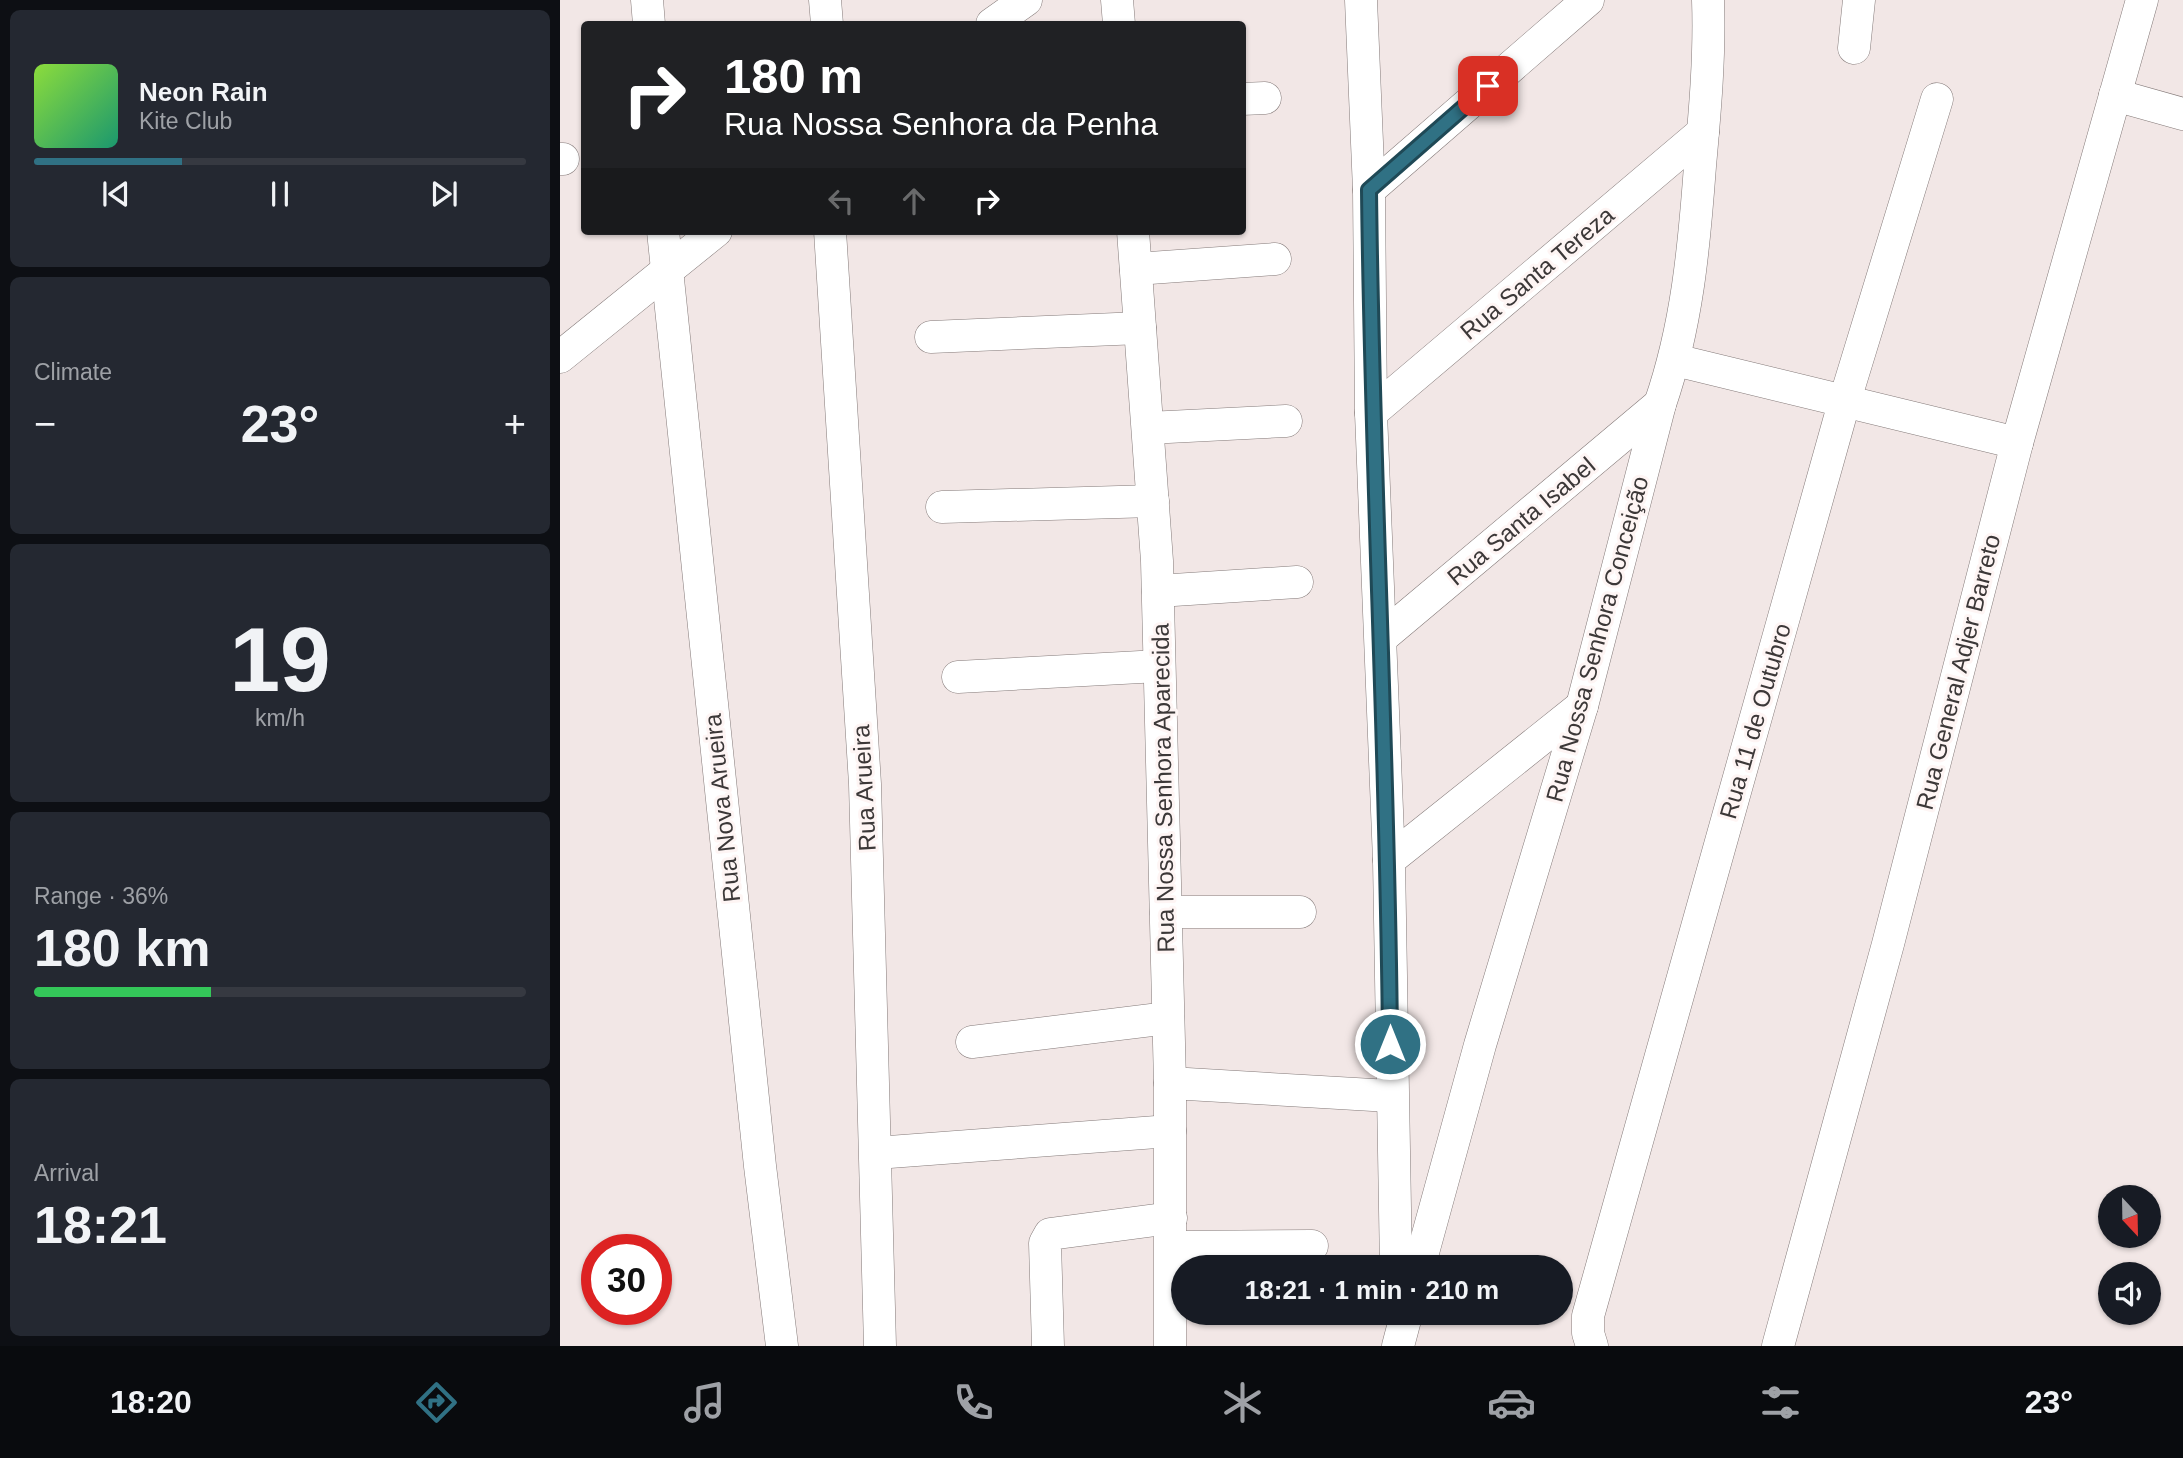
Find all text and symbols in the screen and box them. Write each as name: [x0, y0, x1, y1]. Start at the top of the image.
icon: right: [609, 49, 700, 140]
text: 180 m: [724, 49, 863, 103]
pin: [1458, 56, 1518, 116]
icon: arrive: [1469, 67, 1507, 105]
text: Neon Rain: [139, 77, 268, 107]
text: Rua Nossa Senhora da Penha: [724, 106, 1158, 142]
text: Kite Club: [139, 108, 232, 134]
icon: previous: [97, 175, 135, 213]
icon: pause: [261, 175, 299, 213]
icon: next: [425, 175, 463, 213]
icon: left: [822, 182, 860, 220]
icon: ahead: [895, 182, 933, 220]
icon: right: [968, 182, 1006, 220]
street label: Rua Santa Tereza: [1455, 201, 1620, 345]
text: Climate: [34, 359, 112, 385]
text: 23°: [241, 395, 319, 453]
text: −: [34, 403, 56, 445]
text: +: [504, 403, 526, 445]
street label: Rua Santa Isabel: [1442, 451, 1600, 591]
street label: Rua Nossa Senhora Conceição: [1540, 473, 1654, 805]
street label: Rua General Adjer Barreto: [1911, 532, 2005, 812]
text: 19: [229, 609, 331, 710]
street label: Rua 11 de Outubro: [1714, 620, 1796, 822]
street label: Rua Nossa Senhora Aparecida: [1147, 622, 1179, 953]
text: km/h: [255, 705, 305, 731]
street label: Rua Nova Arueira: [699, 712, 745, 904]
street label: Rua Arueira: [847, 723, 881, 852]
text: Range · 36%: [34, 883, 168, 909]
text: 180 km: [34, 919, 210, 977]
position arrow: [1353, 1007, 1427, 1081]
text: Arrival: [34, 1160, 99, 1186]
north arrow: [2098, 1185, 2161, 1248]
map controls: [2098, 1185, 2161, 1325]
text: 18:21: [34, 1196, 167, 1254]
speed limit sign: 30: [581, 1234, 672, 1325]
button: sound: [2098, 1262, 2161, 1325]
text: 18:21 · 1 min · 210 m: [1245, 1275, 1499, 1305]
icon: directions: [412, 1378, 461, 1427]
icon: music: [680, 1378, 729, 1427]
icon: phone: [949, 1378, 998, 1427]
icon: climate: [1218, 1378, 1267, 1427]
icon: car: [1487, 1378, 1536, 1427]
icon: filters: [1756, 1378, 1805, 1427]
text: 18:20: [110, 1384, 192, 1420]
text: 23°: [2025, 1384, 2073, 1420]

